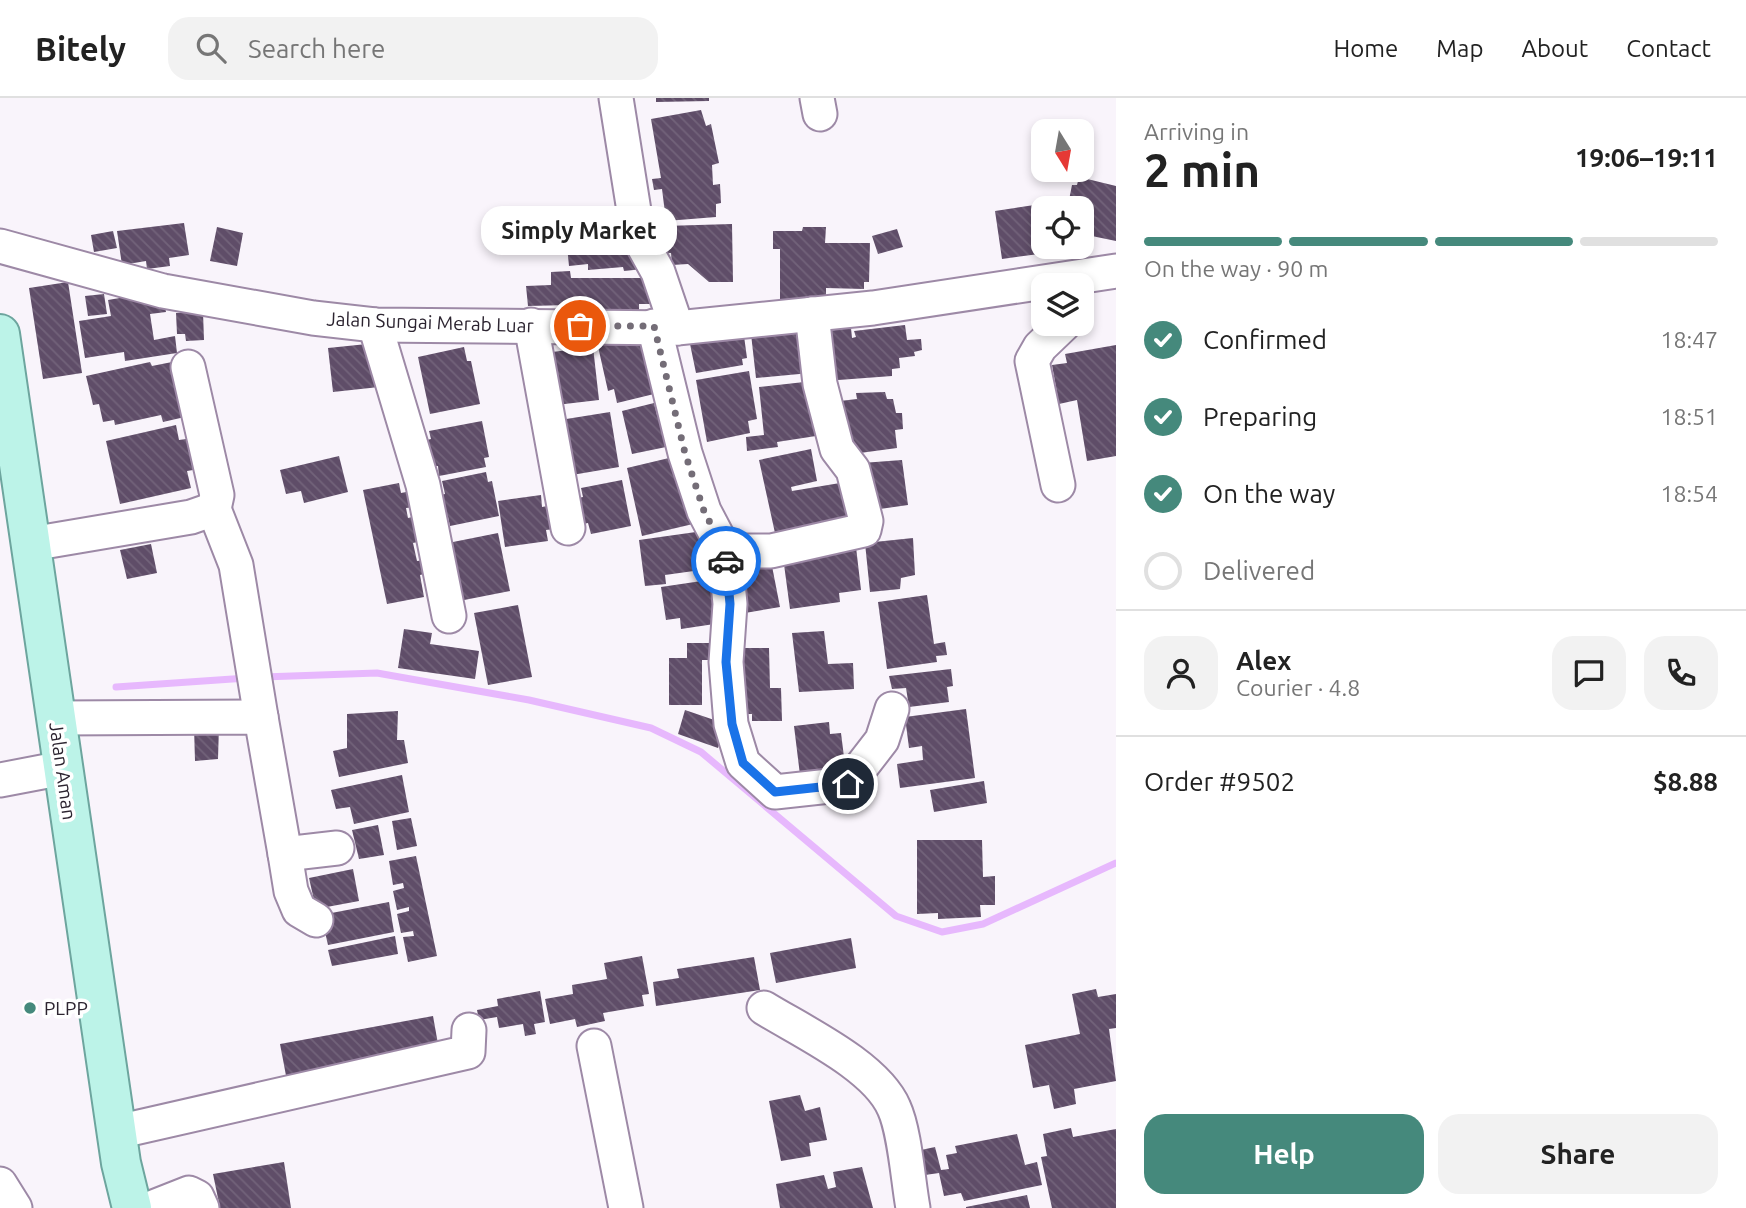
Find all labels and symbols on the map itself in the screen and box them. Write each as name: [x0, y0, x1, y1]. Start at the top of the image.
north arrow: [1031, 119, 1094, 182]
callout: Simply Market: [482, 207, 678, 256]
pin: [550, 296, 610, 356]
street label: Jalan Sungai Merab Luar: [326, 307, 534, 337]
courier: [691, 526, 761, 596]
street label: Jalan Aman: [45, 721, 81, 821]
pin: [818, 754, 878, 814]
place label: PLPP: [44, 997, 88, 1019]
marker: PLPP: [22, 1000, 38, 1016]

